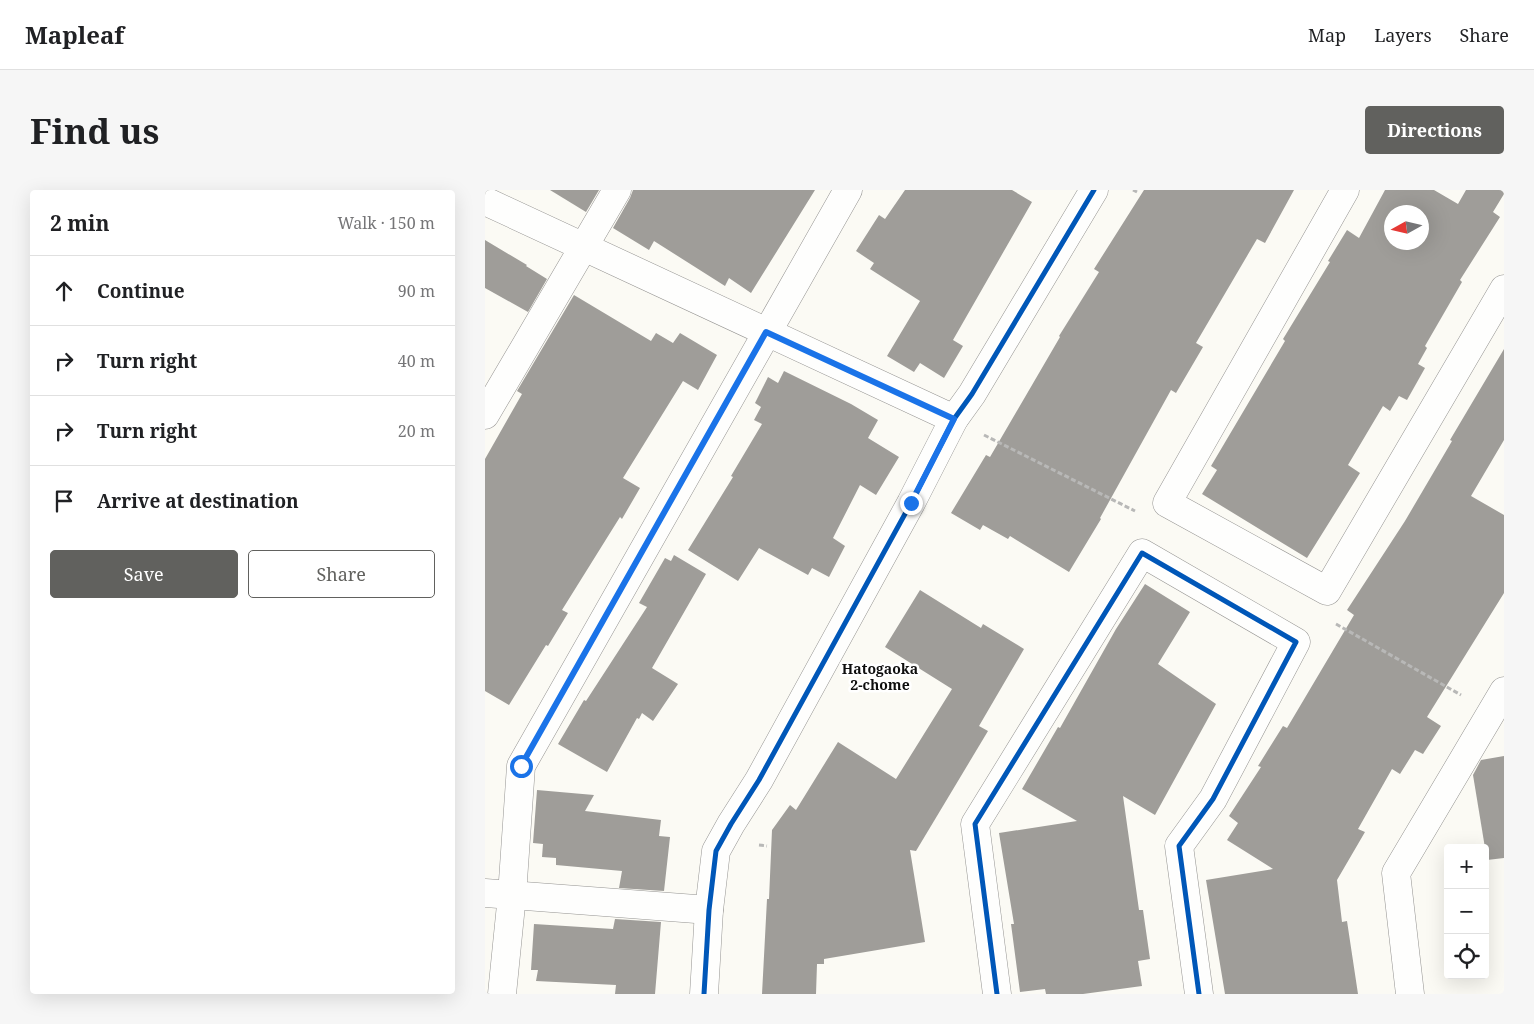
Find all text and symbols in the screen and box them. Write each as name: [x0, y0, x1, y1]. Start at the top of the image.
text: Mapleaf: [25, 18, 124, 51]
text: Map: [1308, 23, 1346, 47]
text: Layers: [1374, 23, 1432, 47]
text: Share: [1460, 23, 1509, 47]
button: Directions: [1365, 106, 1504, 154]
text: Find us: [30, 107, 159, 154]
north arrow: [1384, 205, 1429, 250]
text: 2 min: [50, 209, 109, 237]
text: Walk · 150 m: [338, 212, 435, 234]
icon: ahead: [50, 277, 78, 305]
text: Continue: [97, 278, 185, 304]
text: 90 m: [398, 280, 435, 302]
icon: right: [50, 347, 78, 375]
text: Turn right: [97, 348, 197, 374]
text: 40 m: [398, 350, 435, 372]
icon: right: [50, 417, 78, 445]
text: Turn right: [97, 418, 197, 444]
text: 20 m: [398, 420, 435, 442]
icon: arrive: [50, 487, 78, 515]
text: Arrive at destination: [97, 488, 299, 514]
route end: [900, 492, 923, 515]
button: Save: [50, 550, 238, 598]
button: Share: [248, 550, 435, 598]
district label: Hatogaoka 2-chome: [842, 659, 918, 694]
route start: [510, 755, 533, 778]
map controls: [1444, 844, 1489, 979]
button: +: [1444, 844, 1489, 889]
button: −: [1444, 889, 1489, 934]
button: locate: [1444, 934, 1489, 979]

